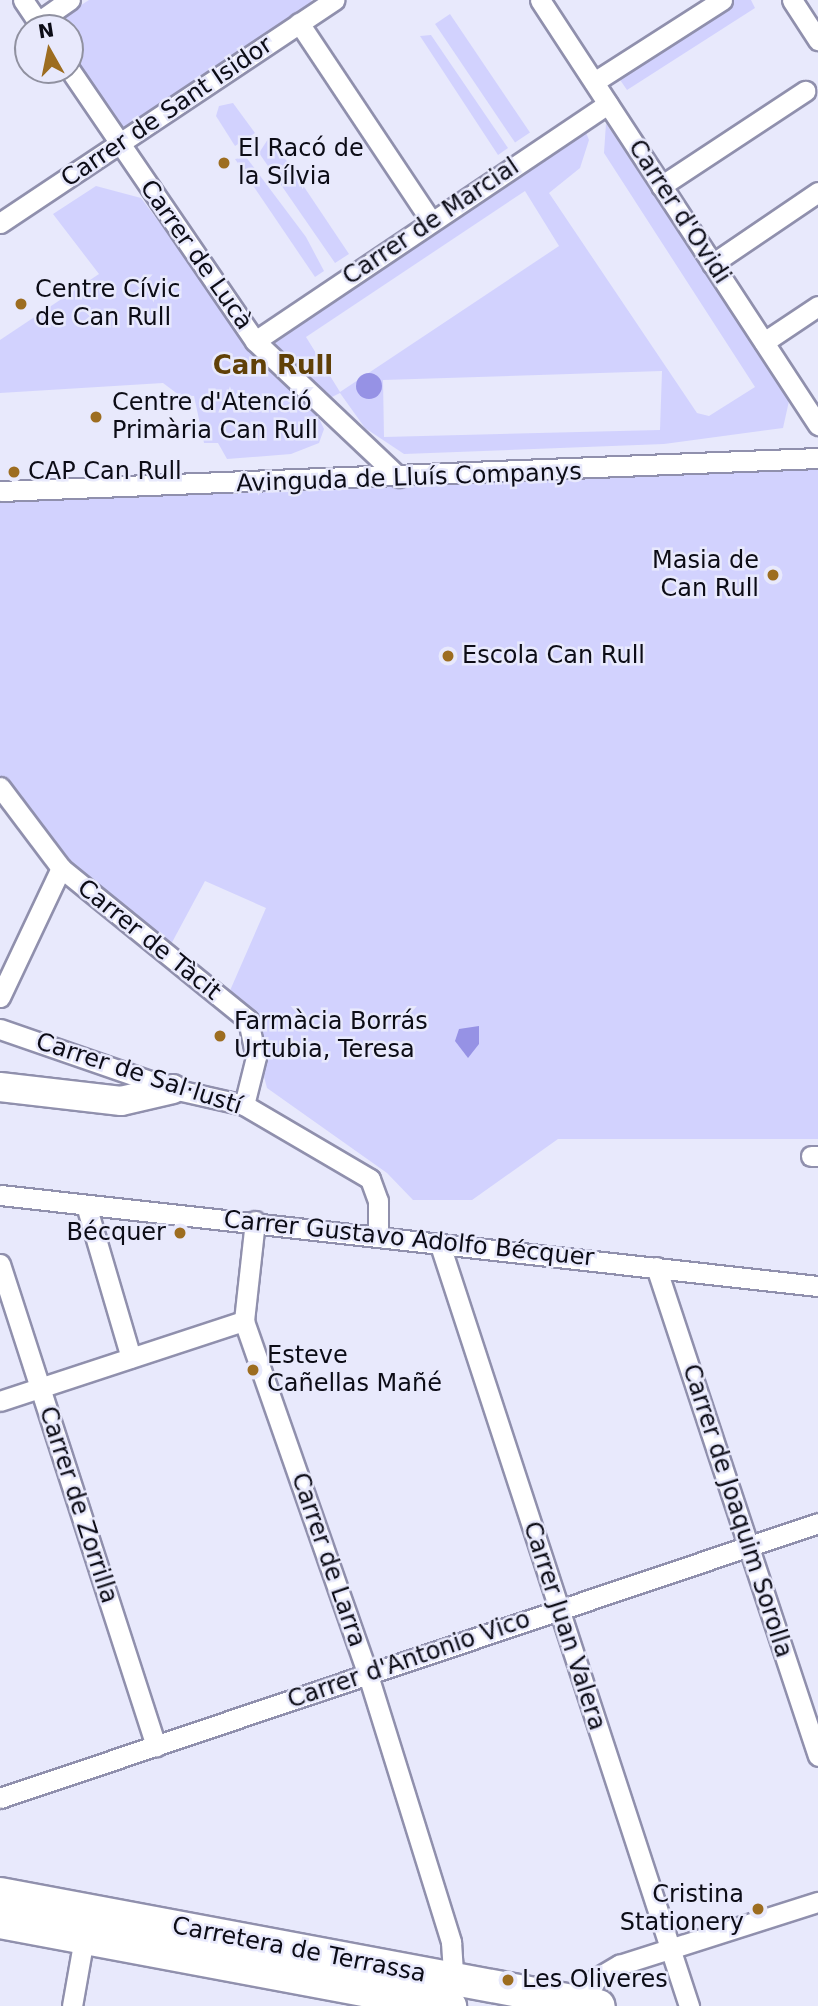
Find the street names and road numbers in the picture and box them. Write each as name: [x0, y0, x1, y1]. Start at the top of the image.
street label: Carrer de Sant Isidor: [56, 31, 278, 193]
street label: Carrer d'Ovidi: [622, 135, 736, 289]
street label: Carrer de Marcial: [338, 152, 524, 292]
street label: Carrer de Lucà: [134, 175, 258, 335]
street label: Avinguda de Lluís Companys: [236, 458, 582, 498]
street label: Carrer de Tàcit: [72, 873, 226, 1007]
street label: Carrer de Sal·lustí: [32, 1027, 246, 1121]
street label: Carrer Gustavo Adolfo Bécquer: [222, 1205, 596, 1273]
street label: Carrer de Joaquim Sorolla: [676, 1361, 798, 1661]
street label: Carrer de Zorrilla: [33, 1403, 123, 1607]
street label: Carrer de Larra: [285, 1469, 371, 1651]
street label: Carrer Juan Valera: [517, 1518, 611, 1734]
street label: Carrer d'Antonio Vico: [284, 1605, 534, 1715]
street label: Carretera de Terrassa: [170, 1911, 428, 1989]

